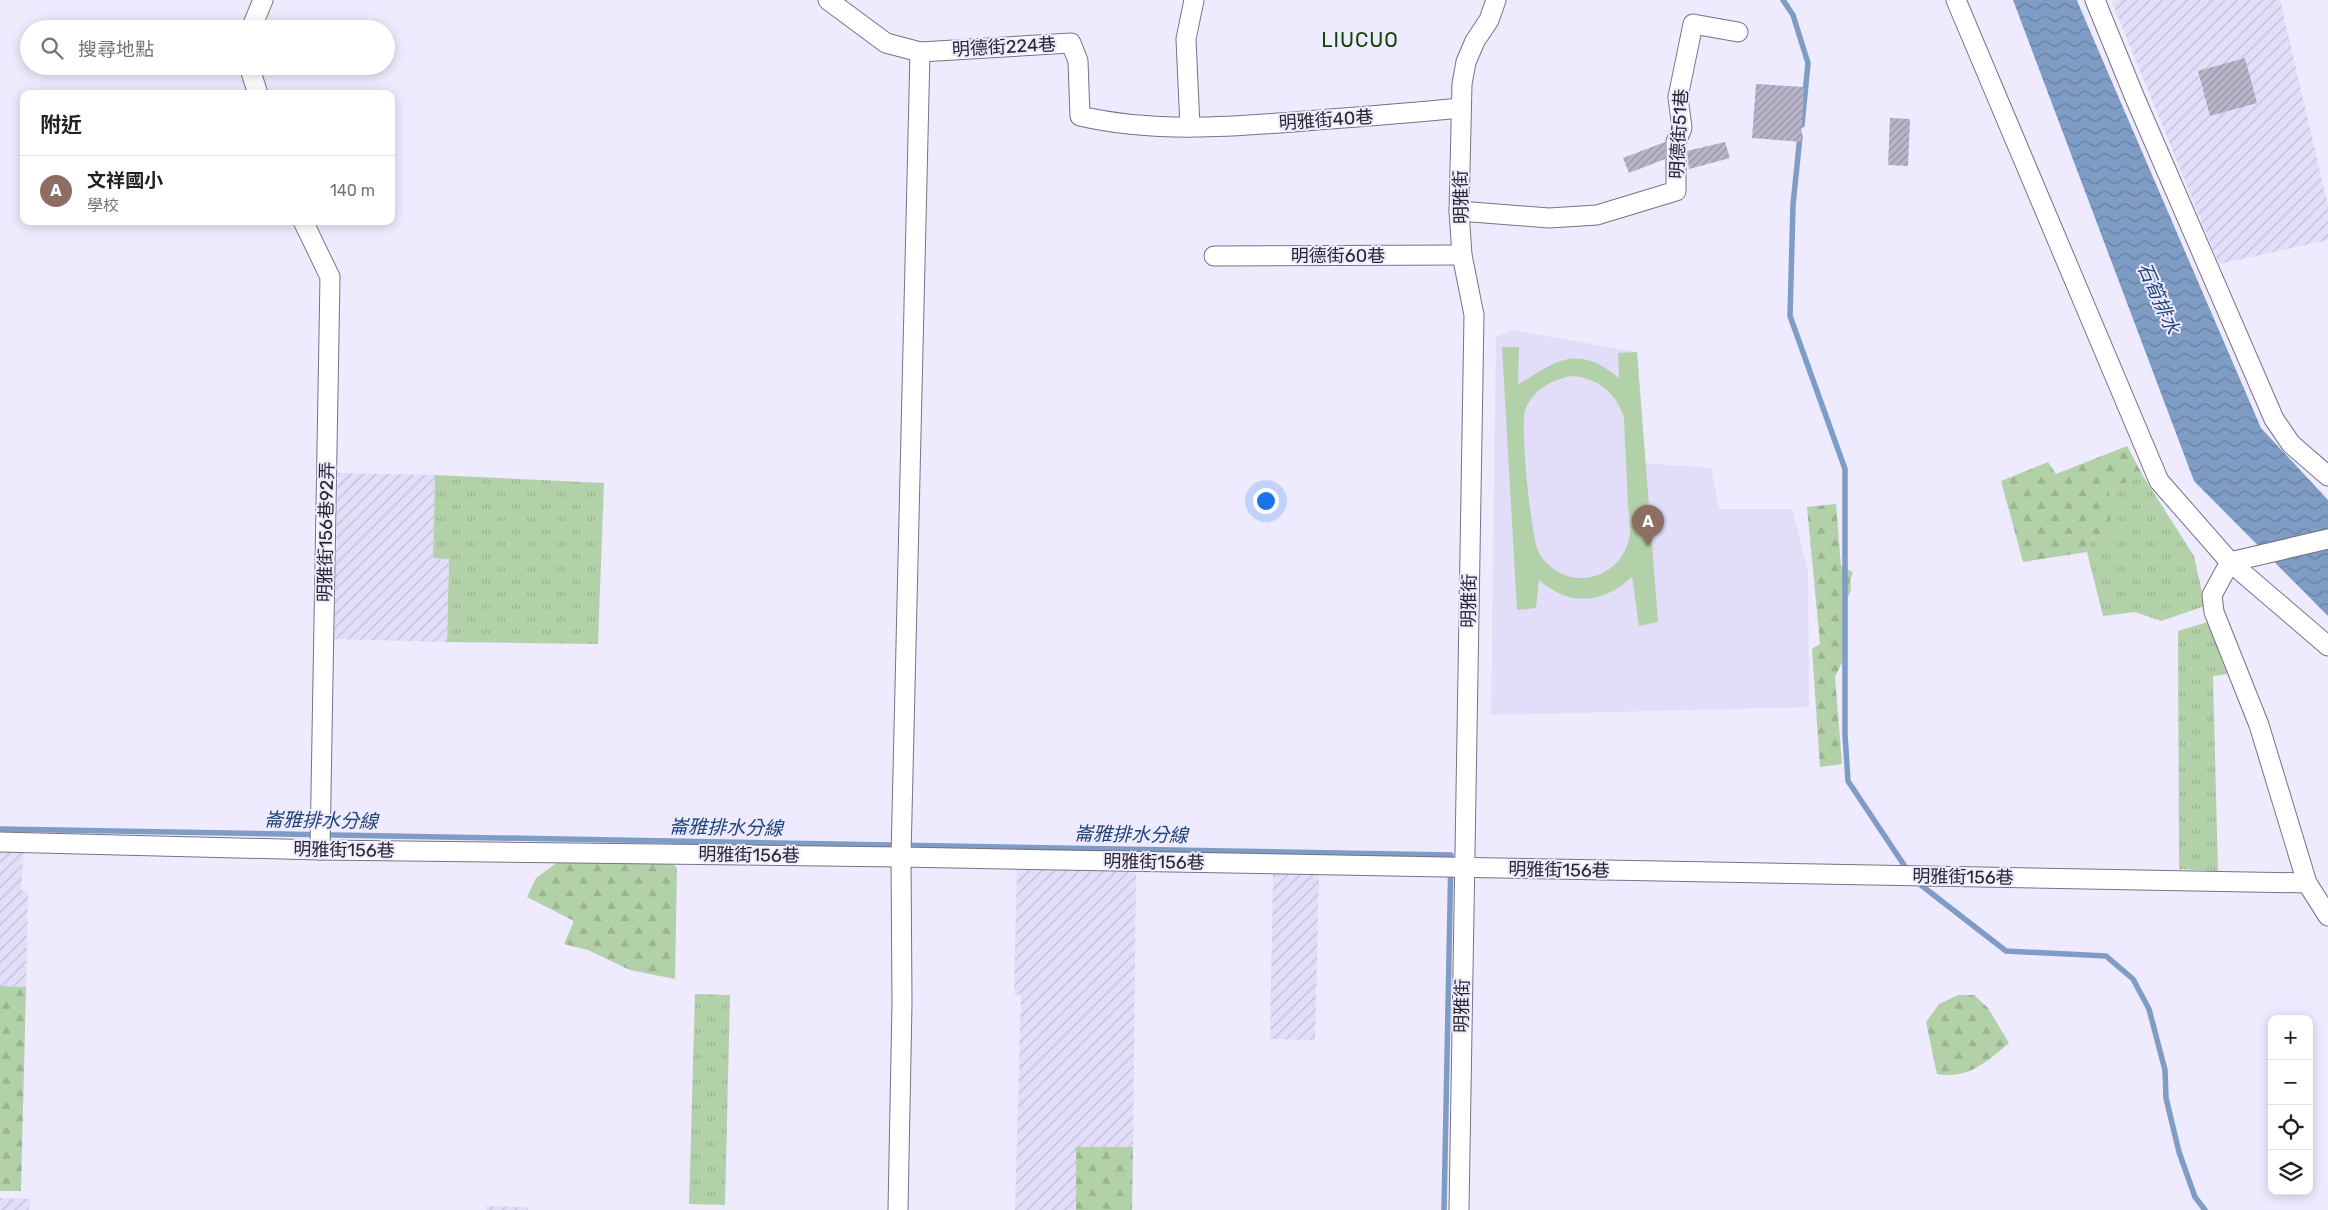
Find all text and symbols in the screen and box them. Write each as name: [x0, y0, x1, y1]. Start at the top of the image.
search box: [20, 20, 395, 75]
district label: LIUCUO: [1321, 28, 1399, 52]
street label: 明德街224巷: [951, 33, 1057, 61]
icon: search: [38, 34, 66, 62]
text: 搜尋地點: [78, 38, 154, 61]
street label: 明德街51巷: [1666, 88, 1692, 180]
street label: 明雅街40巷: [1278, 106, 1374, 134]
text: 附近: [40, 112, 82, 137]
text: 文祥國小: [87, 169, 163, 192]
street label: 明雅街: [1450, 170, 1472, 224]
text: A: [50, 181, 62, 200]
text: 140 m: [330, 181, 375, 200]
text: 學校: [87, 196, 119, 215]
street label: 明德街60巷: [1291, 245, 1385, 267]
water label: 石筍排水: [2133, 259, 2185, 339]
street label: 明雅街156巷92弄: [314, 462, 338, 602]
your location: [1253, 488, 1279, 514]
pin: A: [1632, 505, 1664, 546]
street label: 明雅街: [1458, 574, 1480, 628]
water label: 崙雅排水分線: [264, 808, 380, 833]
water label: 崙雅排水分線: [669, 815, 785, 840]
water label: 崙雅排水分線: [1074, 822, 1190, 847]
street label: 明雅街156巷: [293, 838, 395, 862]
street label: 明雅街156巷: [698, 843, 800, 867]
street label: 明雅街156巷: [1103, 850, 1205, 874]
street label: 明雅街156巷: [1508, 858, 1610, 882]
street label: 明雅街156巷: [1912, 865, 2014, 889]
street label: 明雅街: [1451, 979, 1473, 1033]
map controls: [2268, 1015, 2313, 1195]
button: +: [2268, 1015, 2313, 1060]
button: −: [2268, 1060, 2313, 1105]
button: locate: [2268, 1105, 2313, 1150]
button: layers: [2268, 1150, 2313, 1195]

